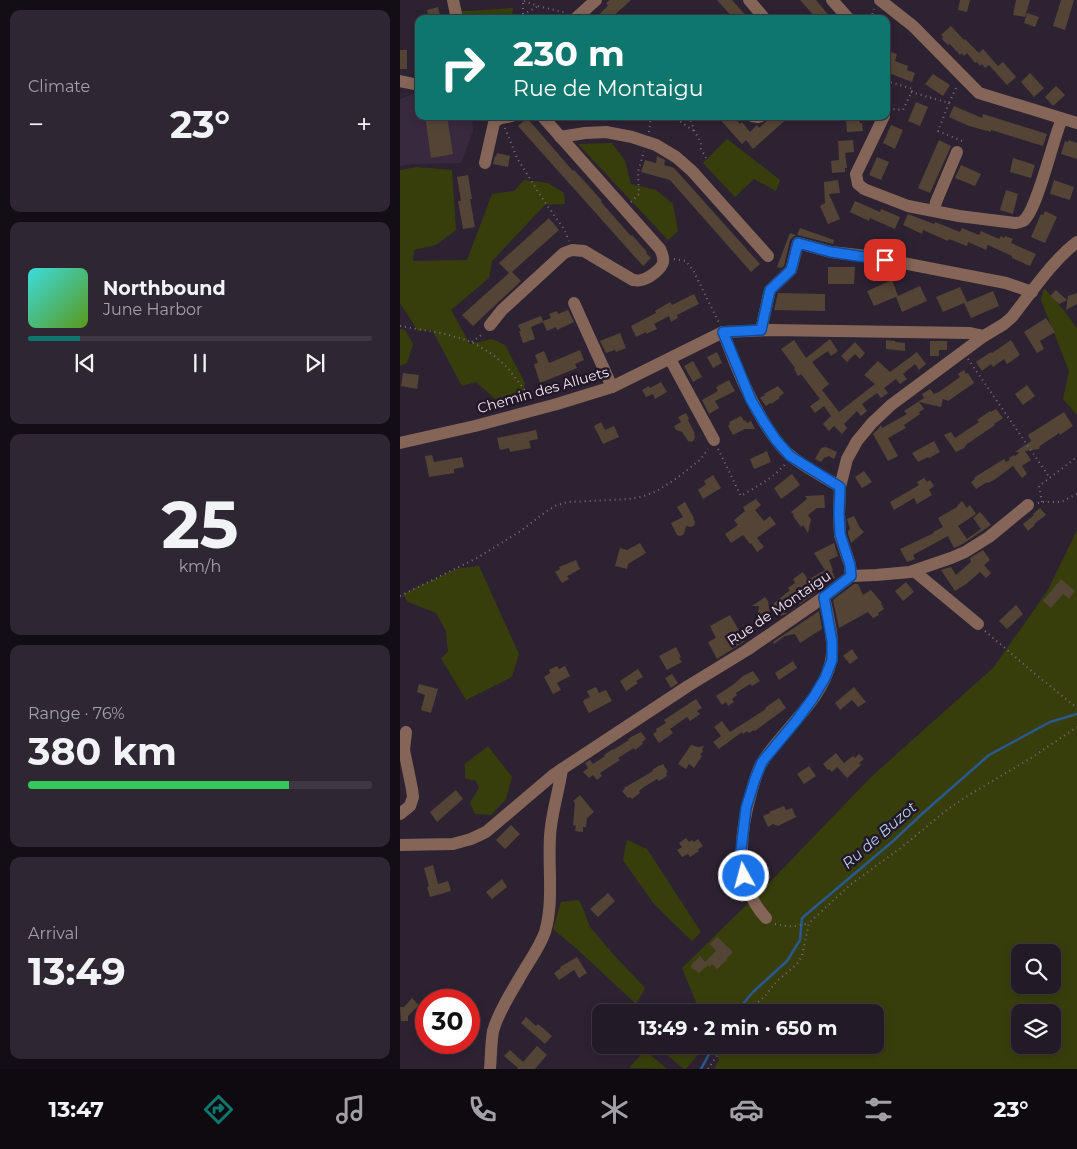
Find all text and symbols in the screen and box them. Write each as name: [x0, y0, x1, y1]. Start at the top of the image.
text: 230 m: [513, 32, 625, 75]
icon: right: [430, 35, 495, 100]
text: Rue de Montaigu: [513, 75, 704, 102]
text: Climate: [28, 77, 90, 96]
text: 23°: [170, 101, 230, 148]
text: −: [28, 107, 44, 141]
text: +: [356, 107, 372, 141]
pin: [864, 239, 906, 281]
icon: arrive: [871, 246, 899, 274]
text: Northbound: [103, 277, 226, 300]
text: June Harbor: [103, 300, 202, 319]
icon: previous: [71, 349, 99, 377]
icon: pause: [186, 349, 214, 377]
icon: next: [301, 349, 329, 377]
street label: Chemin des Alluets: [475, 363, 611, 417]
text: 25: [161, 485, 239, 564]
text: km/h: [179, 557, 221, 576]
street label: Rue de Montaigu: [724, 567, 834, 649]
text: Range · 76%: [28, 704, 125, 723]
text: 380 km: [28, 728, 177, 775]
water label: Ru de Buzot: [838, 798, 920, 872]
position arrow: [717, 849, 769, 901]
text: Arrival: [28, 924, 78, 943]
map controls: [1011, 944, 1061, 1054]
button: search: [1011, 944, 1061, 994]
text: 13:49: [28, 948, 126, 995]
speed limit sign: 30: [415, 989, 480, 1054]
button: layers: [1011, 1004, 1061, 1054]
text: 13:49 · 2 min · 650 m: [639, 1017, 837, 1040]
icon: directions: [201, 1092, 236, 1127]
icon: music: [333, 1092, 368, 1127]
icon: phone: [465, 1092, 500, 1127]
icon: climate: [597, 1092, 632, 1127]
icon: car: [729, 1092, 764, 1127]
icon: filters: [861, 1092, 896, 1127]
text: 13:47: [49, 1096, 104, 1123]
text: 23°: [994, 1096, 1028, 1123]

